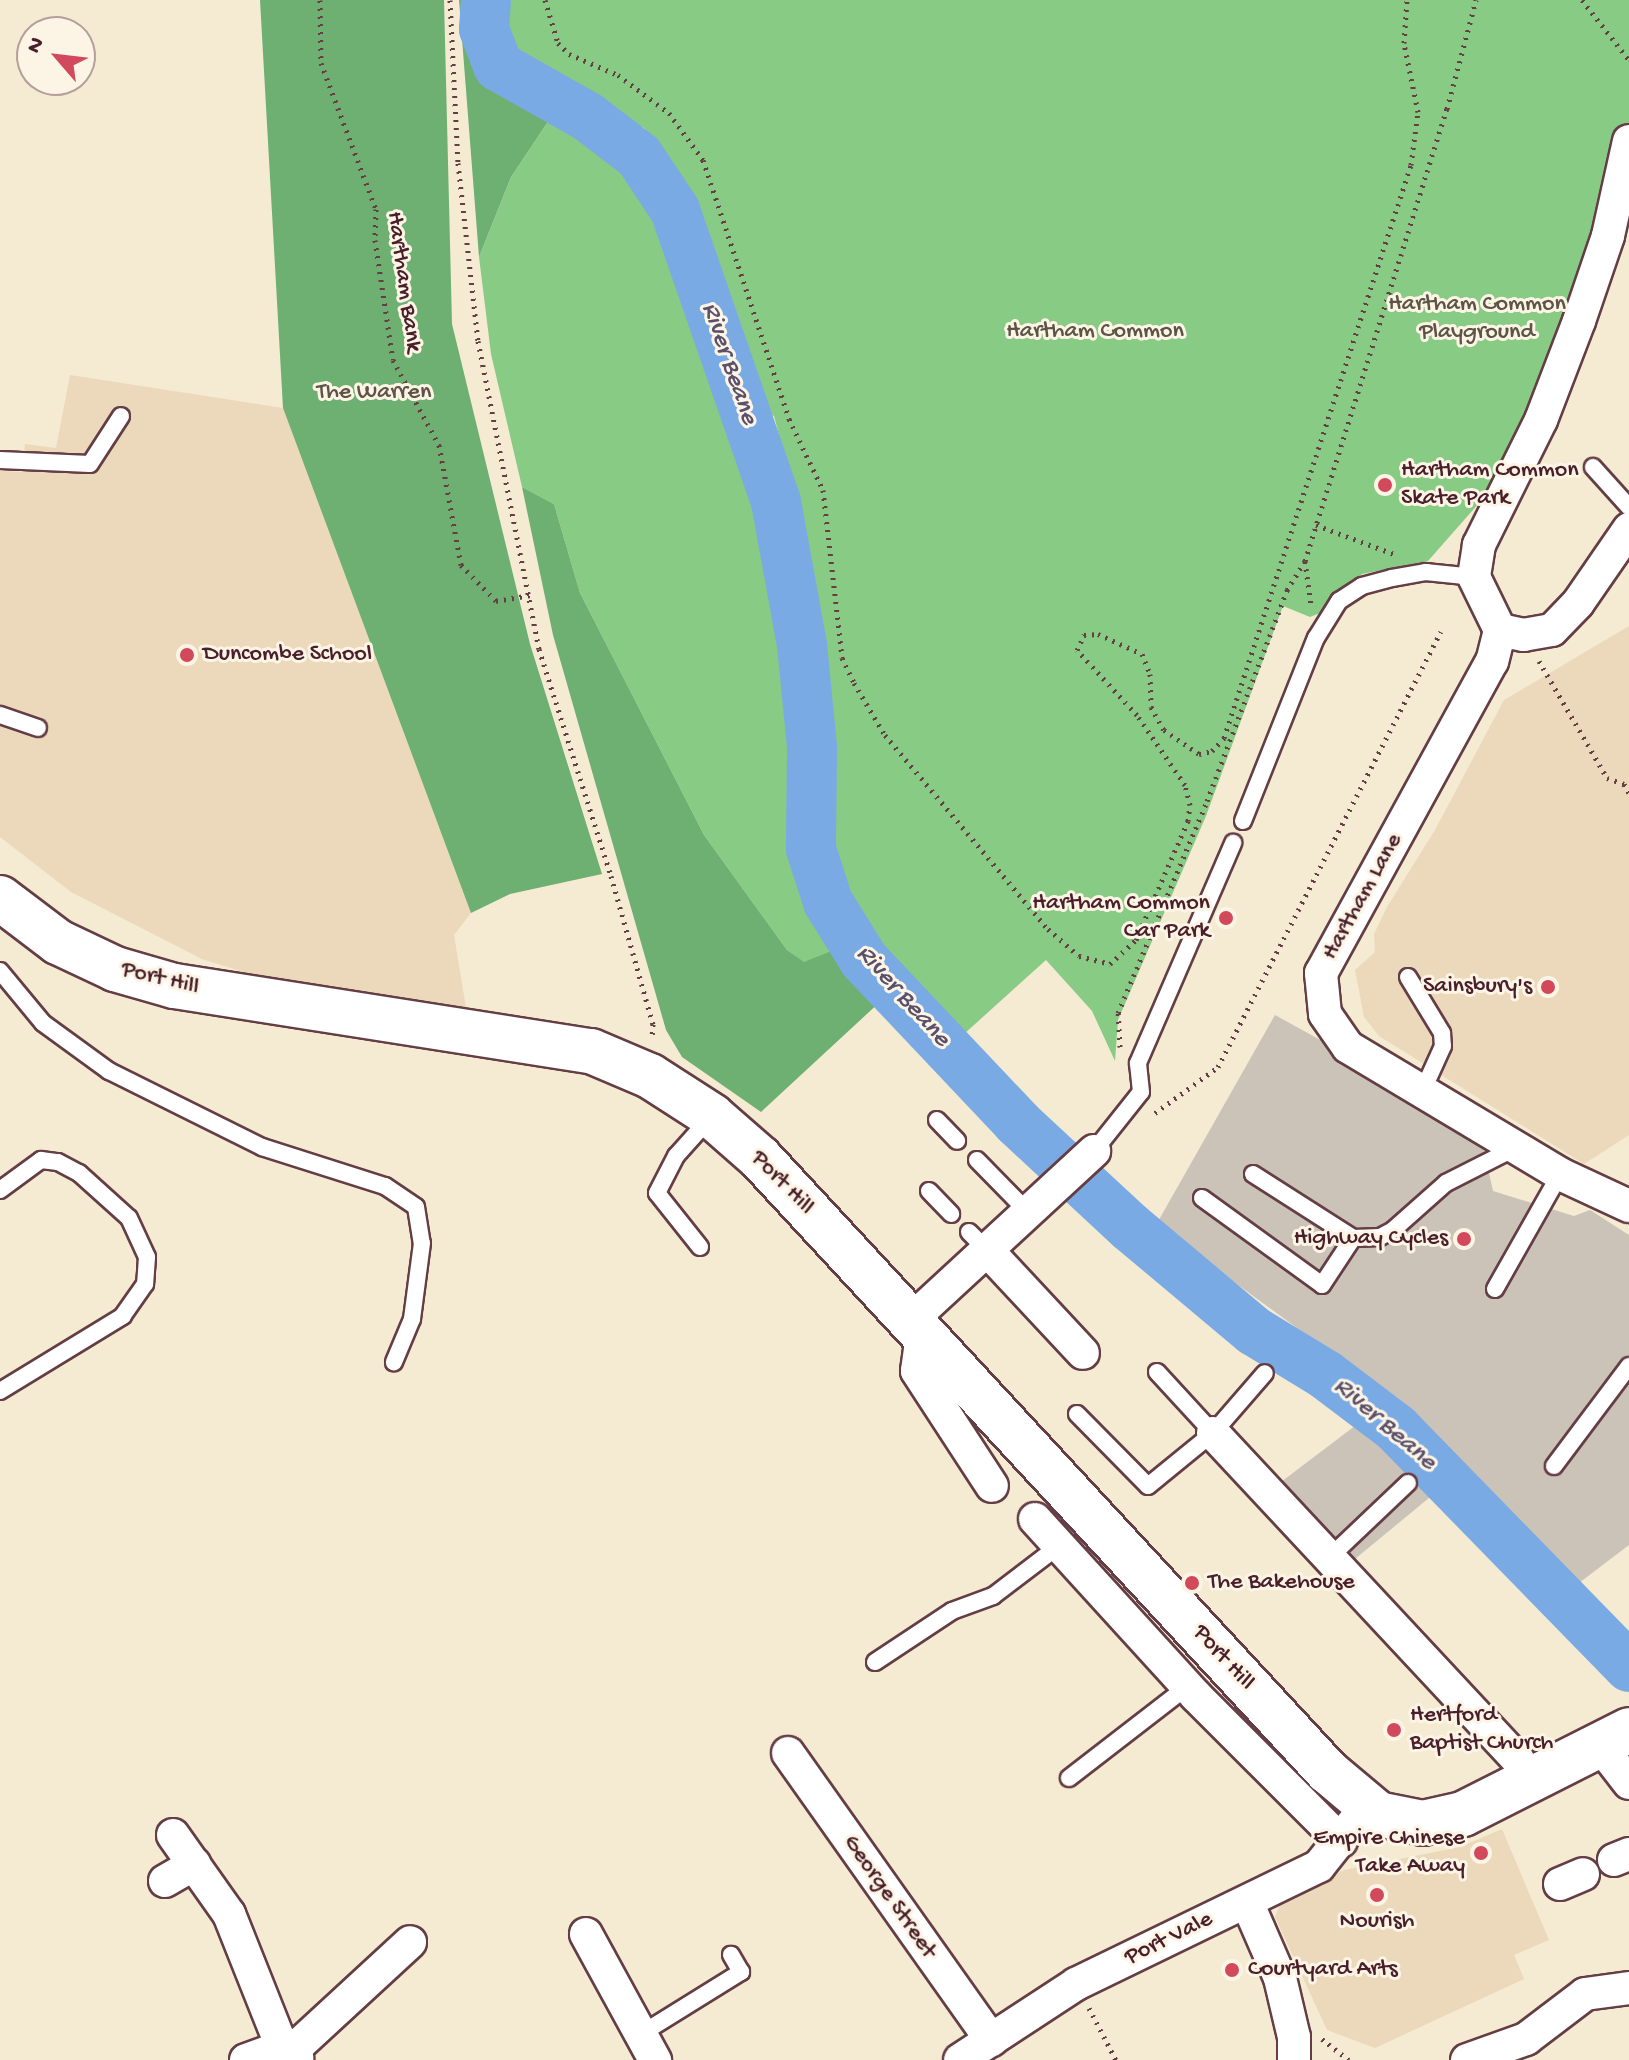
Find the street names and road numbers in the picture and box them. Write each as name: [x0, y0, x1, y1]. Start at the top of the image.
street label: Hartham Bank: [379, 210, 427, 354]
street label: Hartham Lane: [1316, 829, 1410, 965]
street label: Port Hill: [118, 955, 202, 1003]
street label: Port Hill: [744, 1145, 820, 1221]
street label: Port Hill: [1186, 1619, 1260, 1697]
street label: George Street: [836, 1830, 942, 1964]
street label: Port Vale: [1120, 1905, 1218, 1973]

